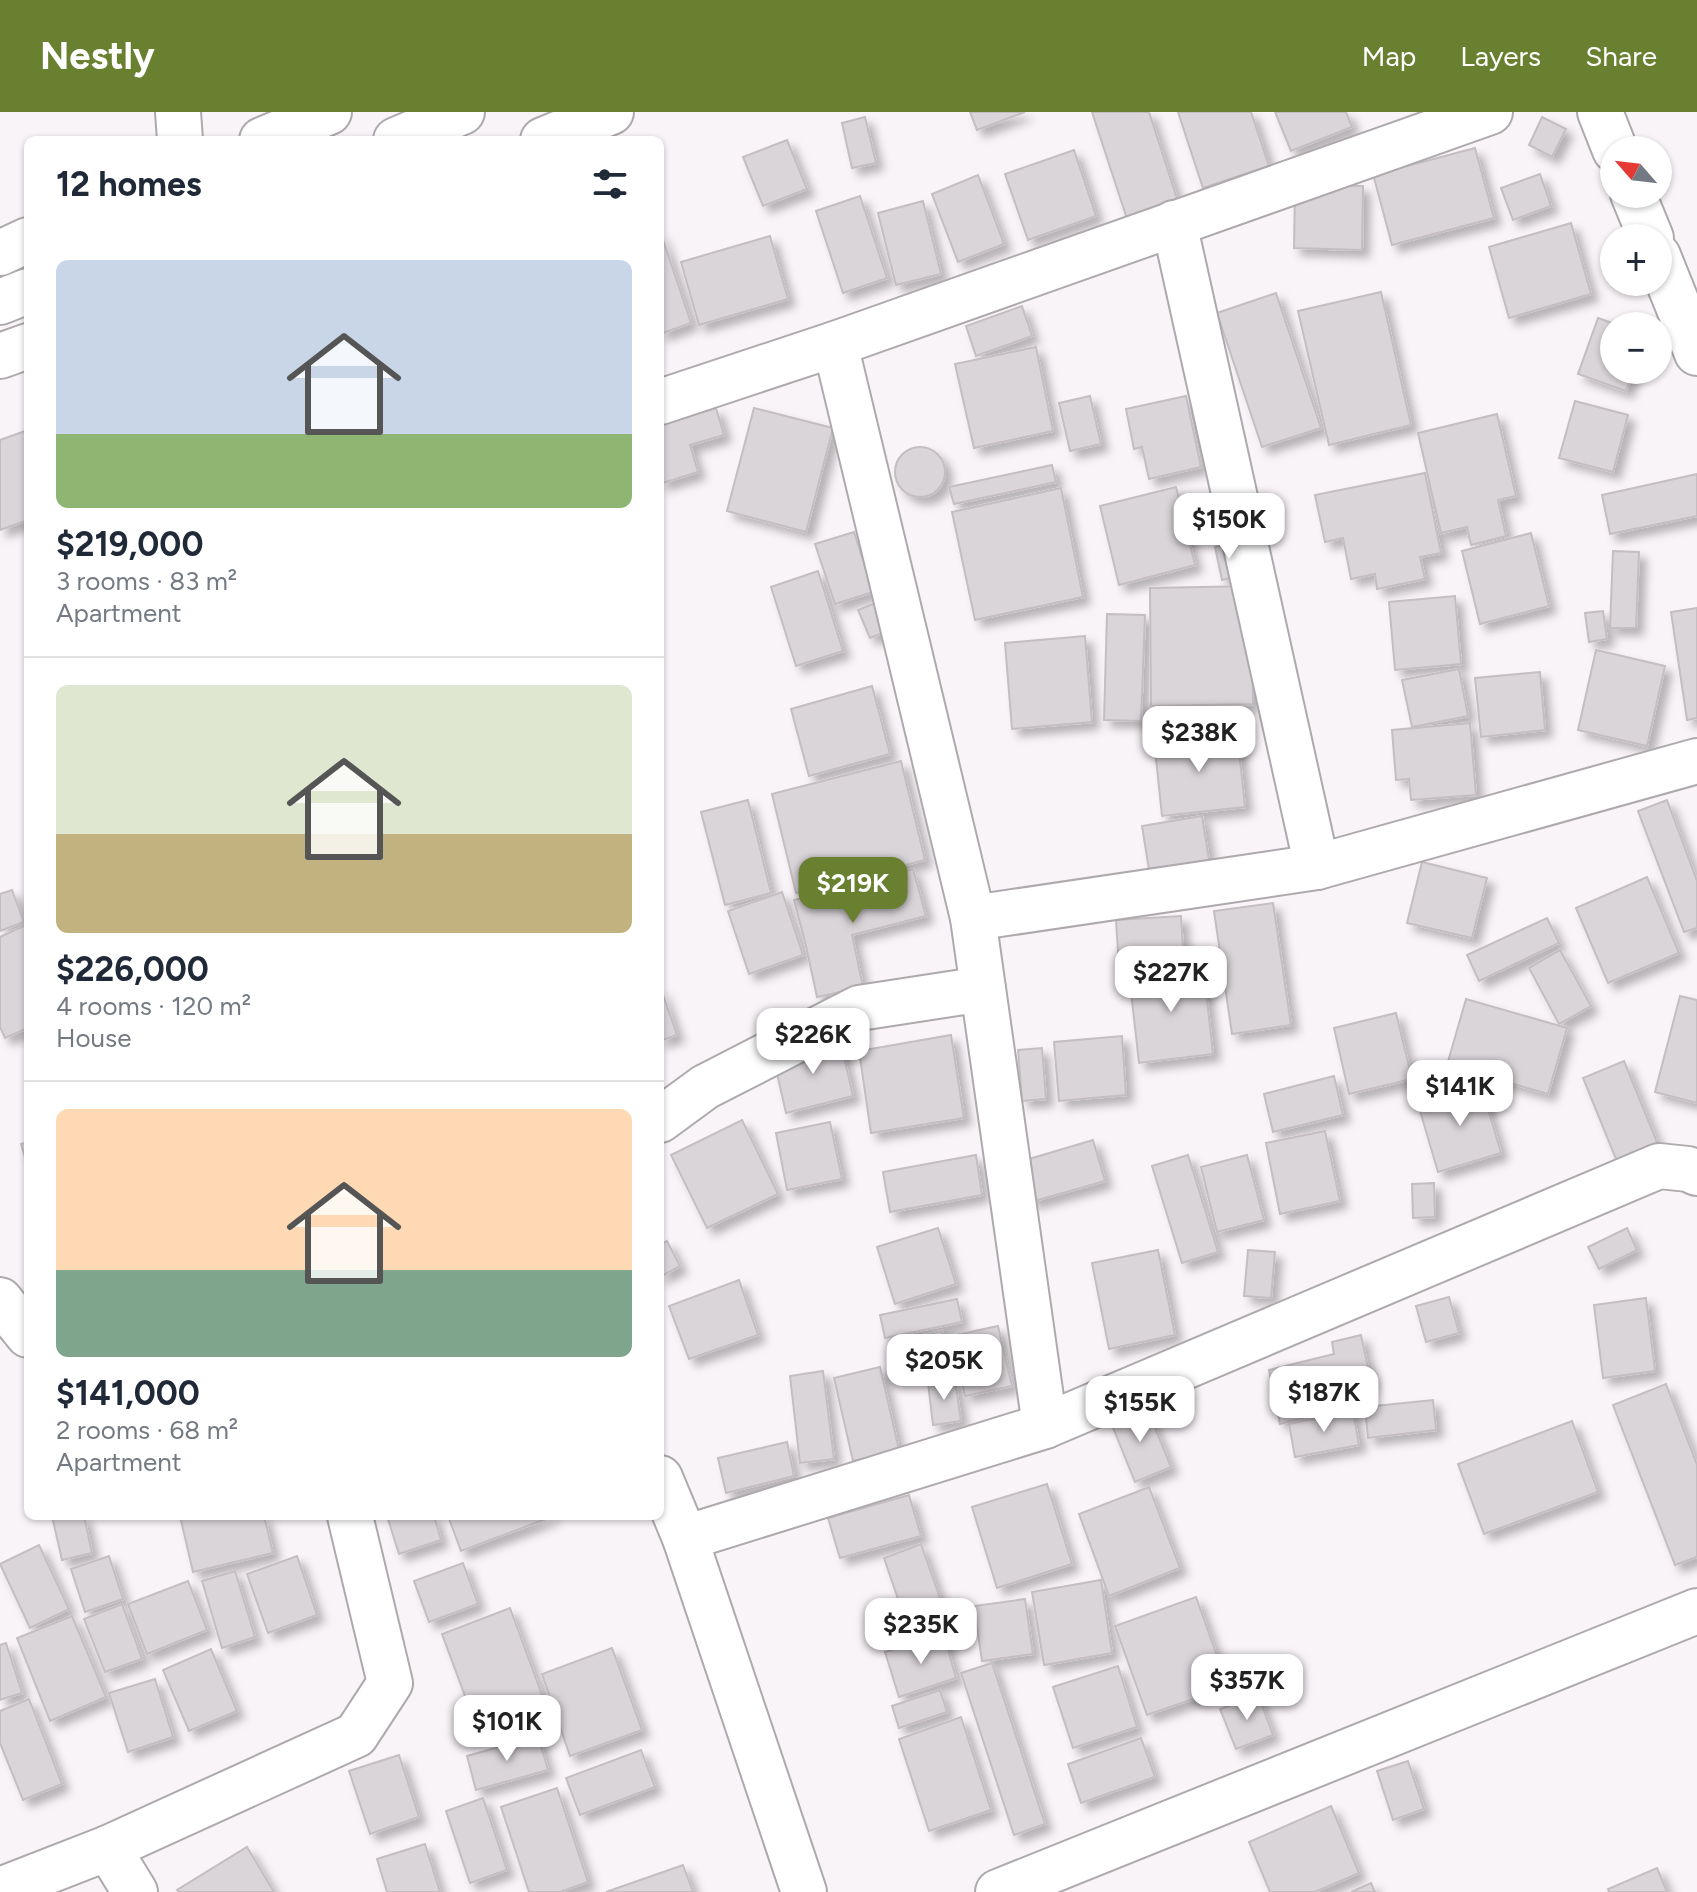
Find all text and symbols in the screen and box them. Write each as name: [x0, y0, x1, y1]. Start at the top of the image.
text: Nestly: [40, 33, 155, 79]
text: Map: [1362, 39, 1416, 73]
text: Layers: [1460, 39, 1541, 73]
text: Share: [1585, 39, 1657, 73]
north arrow: [1600, 136, 1672, 208]
map controls: [1600, 136, 1672, 384]
icon: filters: [588, 162, 632, 206]
text: 12 homes: [56, 164, 202, 205]
button: +: [1600, 224, 1672, 296]
icon: home: [272, 312, 416, 456]
button: −: [1600, 312, 1672, 384]
pin: $150K: [1173, 493, 1285, 561]
text: $150K: [1192, 503, 1266, 535]
text: $219,000: [56, 524, 203, 565]
text: 3 rooms · 83 m²: [56, 565, 237, 597]
text: Apartment: [56, 597, 182, 629]
pin: $238K: [1143, 706, 1255, 774]
text: $238K: [1160, 716, 1238, 748]
icon: home: [272, 737, 416, 881]
pin: $219K: [797, 857, 909, 925]
text: $219K: [817, 867, 889, 899]
pin: $227K: [1115, 946, 1227, 1014]
text: $226,000: [56, 949, 209, 990]
text: $227K: [1133, 956, 1209, 988]
text: 4 rooms · 120 m²: [56, 990, 251, 1022]
pin: $226K: [757, 1008, 869, 1076]
text: $226K: [775, 1018, 851, 1050]
text: House: [56, 1022, 131, 1054]
pin: $141K: [1404, 1060, 1516, 1128]
text: $141K: [1425, 1070, 1495, 1102]
icon: home: [272, 1161, 416, 1305]
pin: $205K: [888, 1334, 1000, 1402]
text: $205K: [905, 1344, 983, 1376]
pin: $187K: [1268, 1366, 1380, 1434]
text: $141,000: [56, 1373, 200, 1414]
pin: $155K: [1084, 1376, 1196, 1444]
text: $187K: [1287, 1376, 1361, 1408]
text: $155K: [1104, 1386, 1176, 1418]
text: 2 rooms · 68 m²: [56, 1414, 238, 1446]
text: Apartment: [56, 1446, 182, 1478]
pin: $235K: [865, 1598, 977, 1666]
text: $235K: [883, 1608, 959, 1640]
pin: $357K: [1191, 1654, 1303, 1722]
text: $357K: [1209, 1664, 1285, 1696]
pin: $101K: [451, 1695, 563, 1763]
text: $101K: [472, 1705, 542, 1737]

